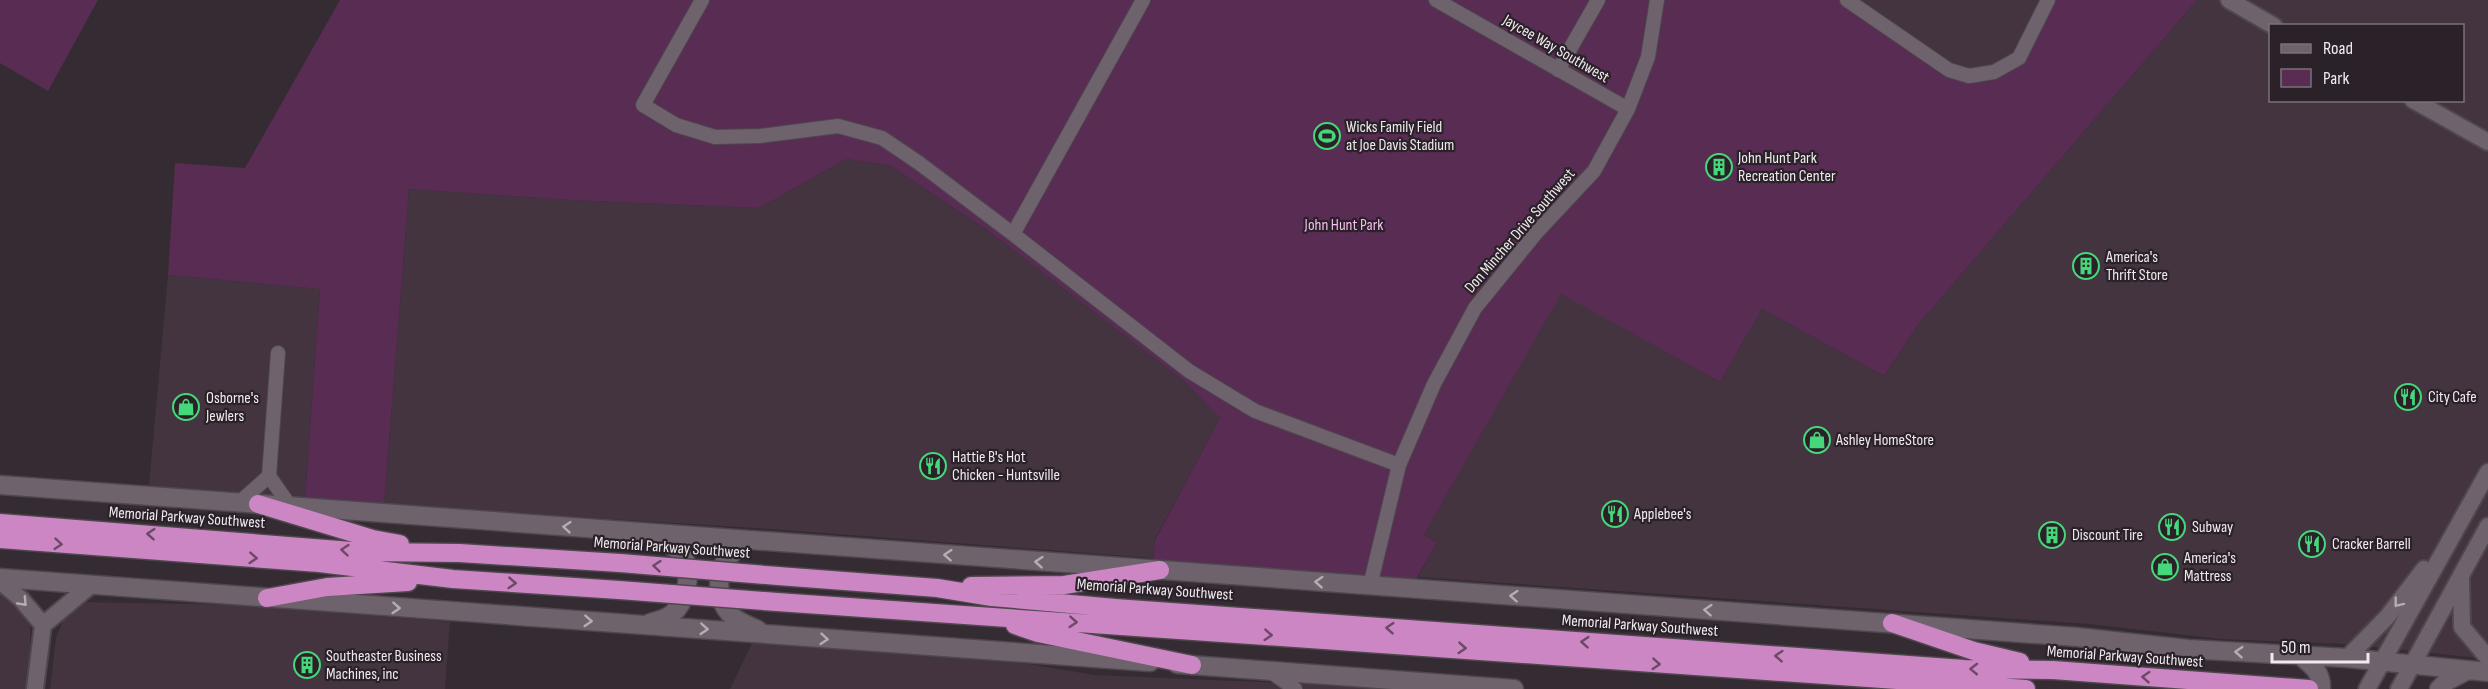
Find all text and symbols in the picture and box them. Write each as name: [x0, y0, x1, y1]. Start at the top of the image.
street label: Jaycee Way Southwest: [1499, 10, 1613, 87]
legend: [2269, 24, 2464, 102]
text: Road: [2323, 38, 2353, 59]
text: Park: [2323, 68, 2349, 89]
place label: Wicks Family Field at Joe Davis Stadium: [1346, 118, 1454, 155]
sports icon: Wicks Family Field at Joe Davis Stadium: [1312, 121, 1342, 151]
place label: John Hunt Park Recreation Center: [1737, 149, 1836, 186]
building icon: John Hunt Park Recreation Center: [1704, 152, 1734, 182]
street label: Don Mincher Drive Southwest: [1461, 165, 1579, 297]
park label: John Hunt Park: [1304, 216, 1383, 235]
place label: America's Thrift Store: [2105, 248, 2168, 285]
building icon: America's Thrift Store: [2071, 251, 2101, 281]
restaurant icon: City Cafe: [2393, 382, 2423, 412]
place label: City Cafe: [2428, 388, 2477, 407]
place label: Osborne's Jewlers: [205, 389, 259, 426]
shop icon: Osborne's Jewlers: [171, 392, 201, 422]
shop icon: Ashley HomeStore: [1802, 425, 1832, 455]
place label: Ashley HomeStore: [1835, 431, 1934, 450]
place label: Hattie B's Hot Chicken - Huntsville: [952, 448, 1060, 485]
restaurant icon: Hattie B's Hot Chicken - Huntsville: [918, 451, 948, 481]
restaurant icon: Applebee's: [1600, 499, 1630, 529]
street label: Memorial Parkway Southwest: [108, 503, 266, 533]
place label: Applebee's: [1633, 505, 1692, 524]
restaurant icon: Subway: [2157, 512, 2187, 542]
place label: Subway: [2192, 518, 2233, 537]
building icon: Discount Tire: [2037, 520, 2067, 550]
one-way arrow: [562, 521, 571, 534]
place label: Discount Tire: [2072, 526, 2143, 545]
one-way arrow: [147, 528, 156, 541]
restaurant icon: Cracker Barrell: [2297, 529, 2327, 559]
street label: Memorial Parkway Southwest: [593, 533, 751, 563]
place label: Cracker Barrell: [2332, 535, 2411, 554]
one-way arrow: [54, 537, 63, 550]
one-way arrow: [341, 544, 350, 557]
one-way arrow: [943, 549, 952, 562]
place label: America's Mattress: [2183, 549, 2236, 586]
one-way arrow: [248, 551, 257, 564]
shop icon: America's Mattress: [2150, 552, 2180, 582]
one-way arrow: [1035, 556, 1044, 569]
one-way arrow: [652, 560, 661, 573]
street label: Memorial Parkway Southwest: [1076, 575, 1234, 605]
one-way arrow: [507, 576, 516, 589]
one-way arrow: [1315, 576, 1324, 589]
one-way arrow: [1509, 589, 1518, 602]
one-way arrow: [16, 595, 27, 606]
one-way arrow: [2394, 596, 2405, 607]
one-way arrow: [391, 601, 400, 614]
one-way arrow: [1704, 604, 1713, 617]
street label: Memorial Parkway Southwest: [1561, 611, 1719, 641]
one-way arrow: [584, 614, 593, 627]
one-way arrow: [1069, 616, 1078, 629]
one-way arrow: [1386, 621, 1395, 634]
one-way arrow: [699, 622, 708, 635]
scale bar: [2272, 626, 2368, 664]
one-way arrow: [1263, 629, 1272, 642]
one-way arrow: [820, 632, 829, 645]
one-way arrow: [1580, 635, 1589, 648]
text: 50 m: [2281, 637, 2311, 658]
one-way arrow: [1458, 642, 1467, 655]
street label: Memorial Parkway Southwest: [2046, 642, 2204, 672]
one-way arrow: [2234, 646, 2243, 659]
place label: Southeaster Business Machines, inc: [326, 647, 442, 684]
one-way arrow: [1775, 649, 1784, 662]
building icon: Southeaster Business Machines, inc: [292, 650, 322, 680]
one-way arrow: [1652, 658, 1661, 671]
one-way arrow: [1969, 663, 1978, 675]
one-way arrow: [2141, 671, 2150, 684]

